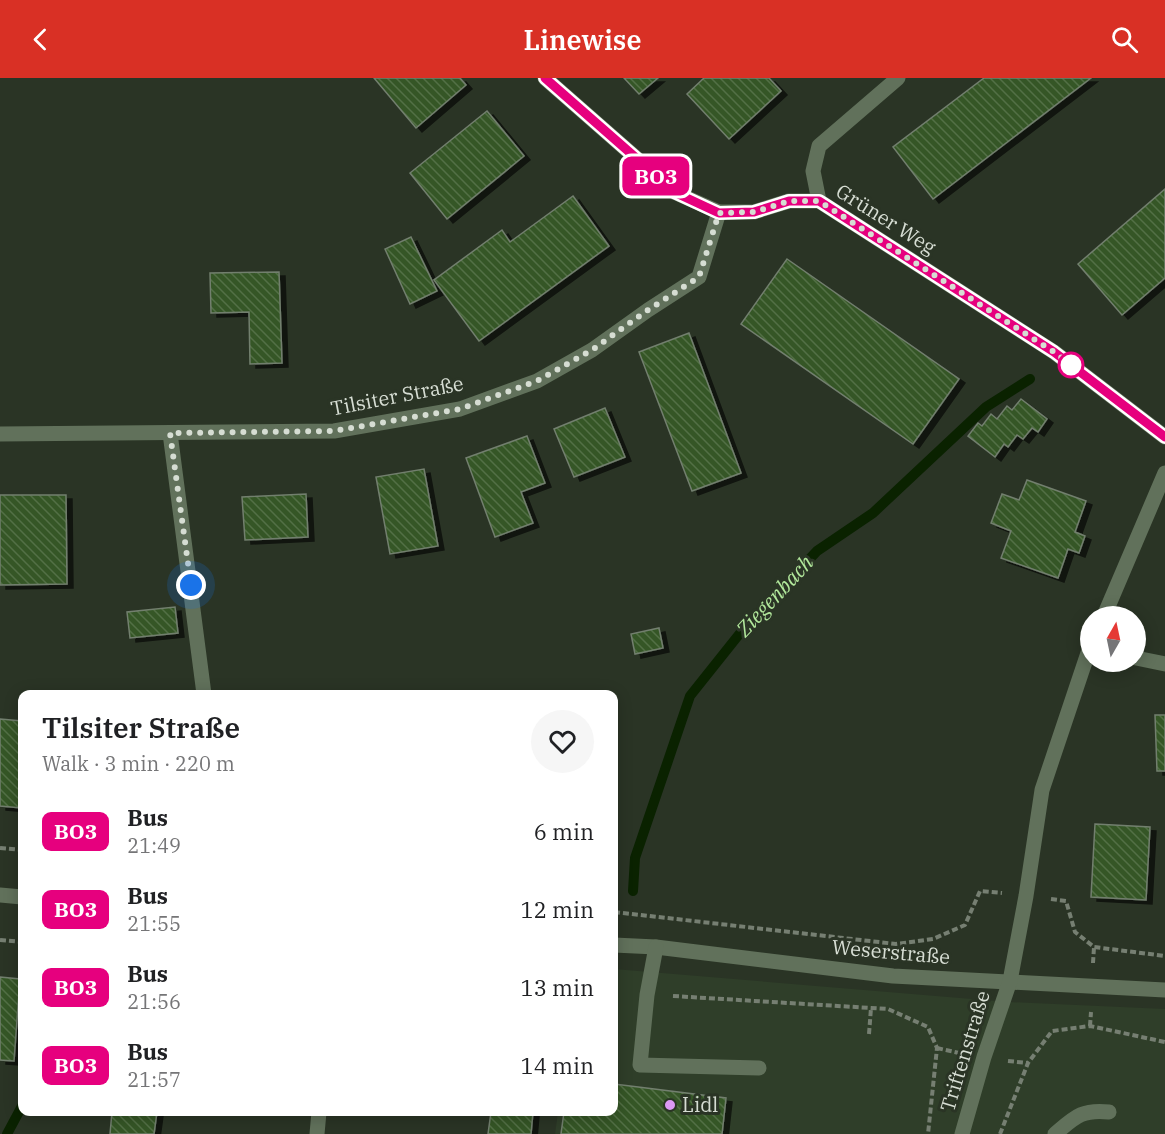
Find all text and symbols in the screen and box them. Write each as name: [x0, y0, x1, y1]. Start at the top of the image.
text: Linewise: [524, 22, 641, 57]
icon: back: [24, 23, 57, 56]
icon: search: [1108, 23, 1141, 56]
line badge: BO3: [622, 156, 690, 196]
text: BO3: [634, 162, 678, 190]
street label: Grüner Weg: [831, 177, 941, 260]
unlabelled marker: [1058, 352, 1084, 378]
street label: Tilsiter Straße: [328, 369, 466, 422]
water label: Ziegenbach: [729, 548, 819, 643]
your location: [176, 570, 206, 600]
north arrow: [1080, 606, 1146, 672]
map controls: [1080, 606, 1146, 672]
text: Tilsiter Straße: [42, 709, 240, 746]
button: heart: [531, 710, 594, 773]
text: Walk · 3 min · 220 m: [42, 750, 235, 777]
text: Bus: [127, 803, 168, 832]
text: BO3: [54, 817, 97, 845]
text: 6 min: [534, 817, 594, 846]
text: 21:49: [127, 832, 181, 859]
text: Bus: [127, 881, 168, 910]
text: BO3: [54, 895, 97, 923]
text: 12 min: [521, 895, 594, 924]
text: 21:55: [127, 910, 181, 937]
street label: Weserstraße: [831, 933, 951, 970]
text: Bus: [127, 959, 168, 988]
text: BO3: [54, 973, 97, 1001]
text: 13 min: [521, 973, 594, 1002]
street label: Triftenstraße: [933, 987, 996, 1115]
text: 21:56: [127, 988, 181, 1015]
text: Bus: [127, 1037, 168, 1066]
text: BO3: [54, 1051, 97, 1079]
text: 14 min: [521, 1051, 594, 1080]
text: 21:57: [127, 1066, 181, 1093]
place label: Lidl: [682, 1091, 718, 1118]
marker: Lidl: [663, 1098, 677, 1112]

